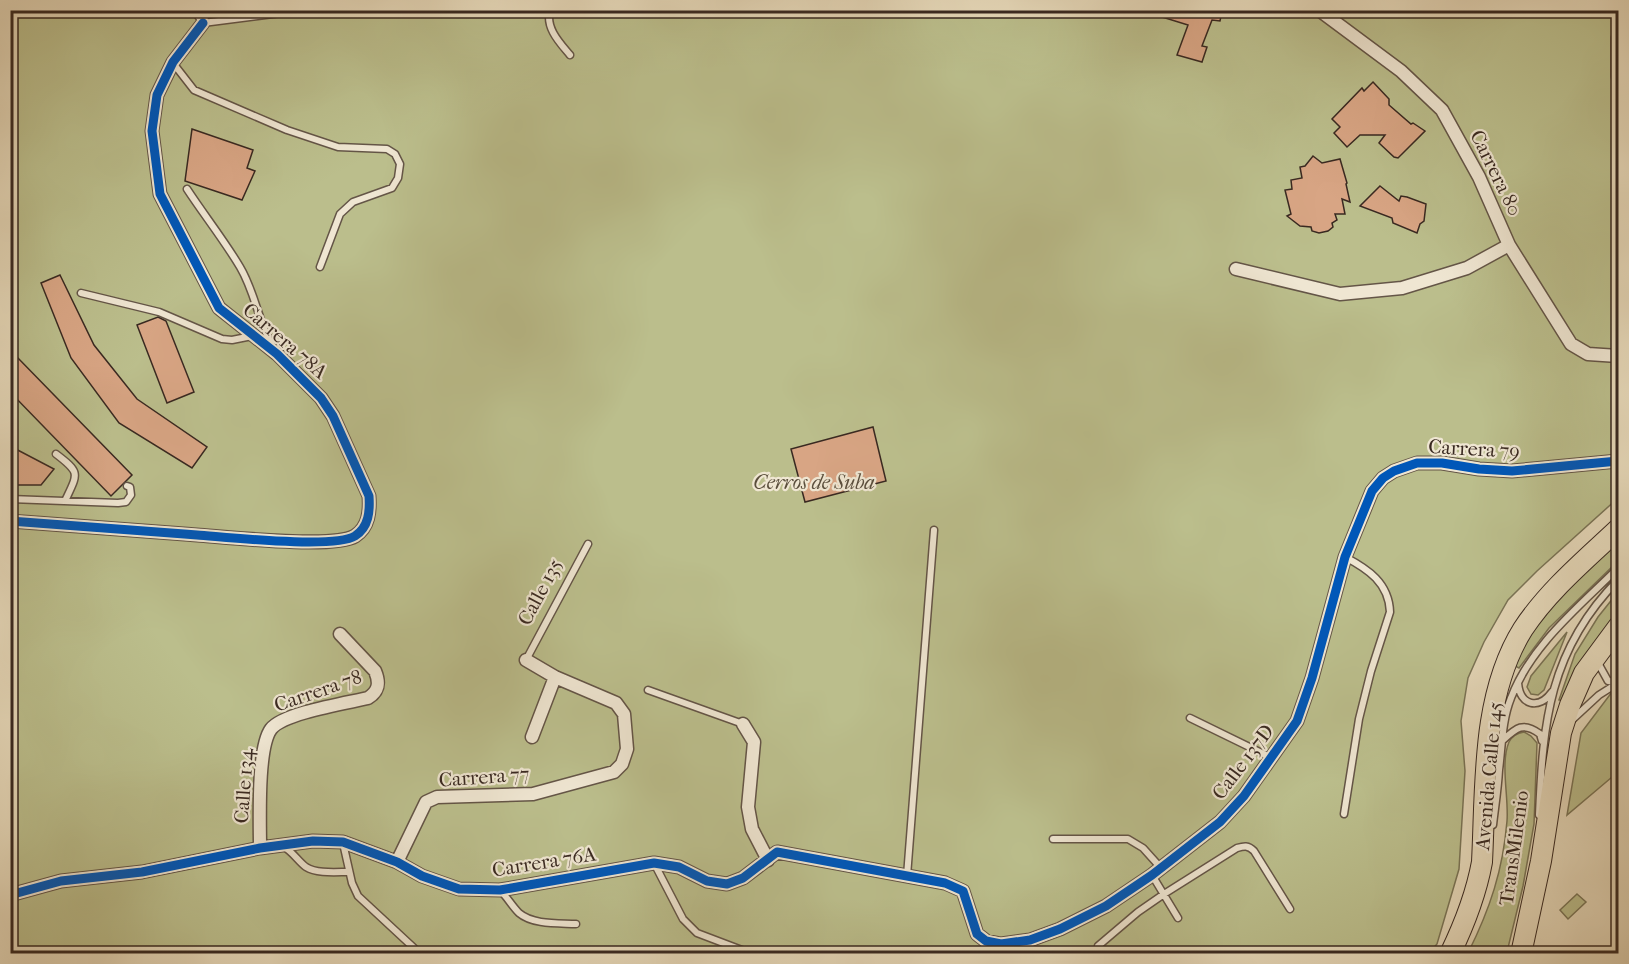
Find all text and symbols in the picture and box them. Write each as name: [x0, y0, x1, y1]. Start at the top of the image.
street label: Carrera 80: [1465, 126, 1527, 220]
street label: Carrera 78A: [238, 298, 333, 385]
street label: Carrera 79: [1428, 435, 1520, 463]
park label: Cerros de Suba: [753, 471, 875, 494]
street label: Calle 135: [513, 555, 567, 629]
street label: Carrera 78: [271, 665, 365, 717]
street label: Avenida Calle 145: [1471, 701, 1507, 852]
street label: Calle 137D: [1207, 720, 1279, 804]
street label: Calle 134: [230, 747, 258, 824]
street label: Carrera 77: [438, 762, 530, 792]
street label: TransMilenio: [1495, 789, 1533, 907]
street label: Carrera 76A: [490, 842, 599, 882]

